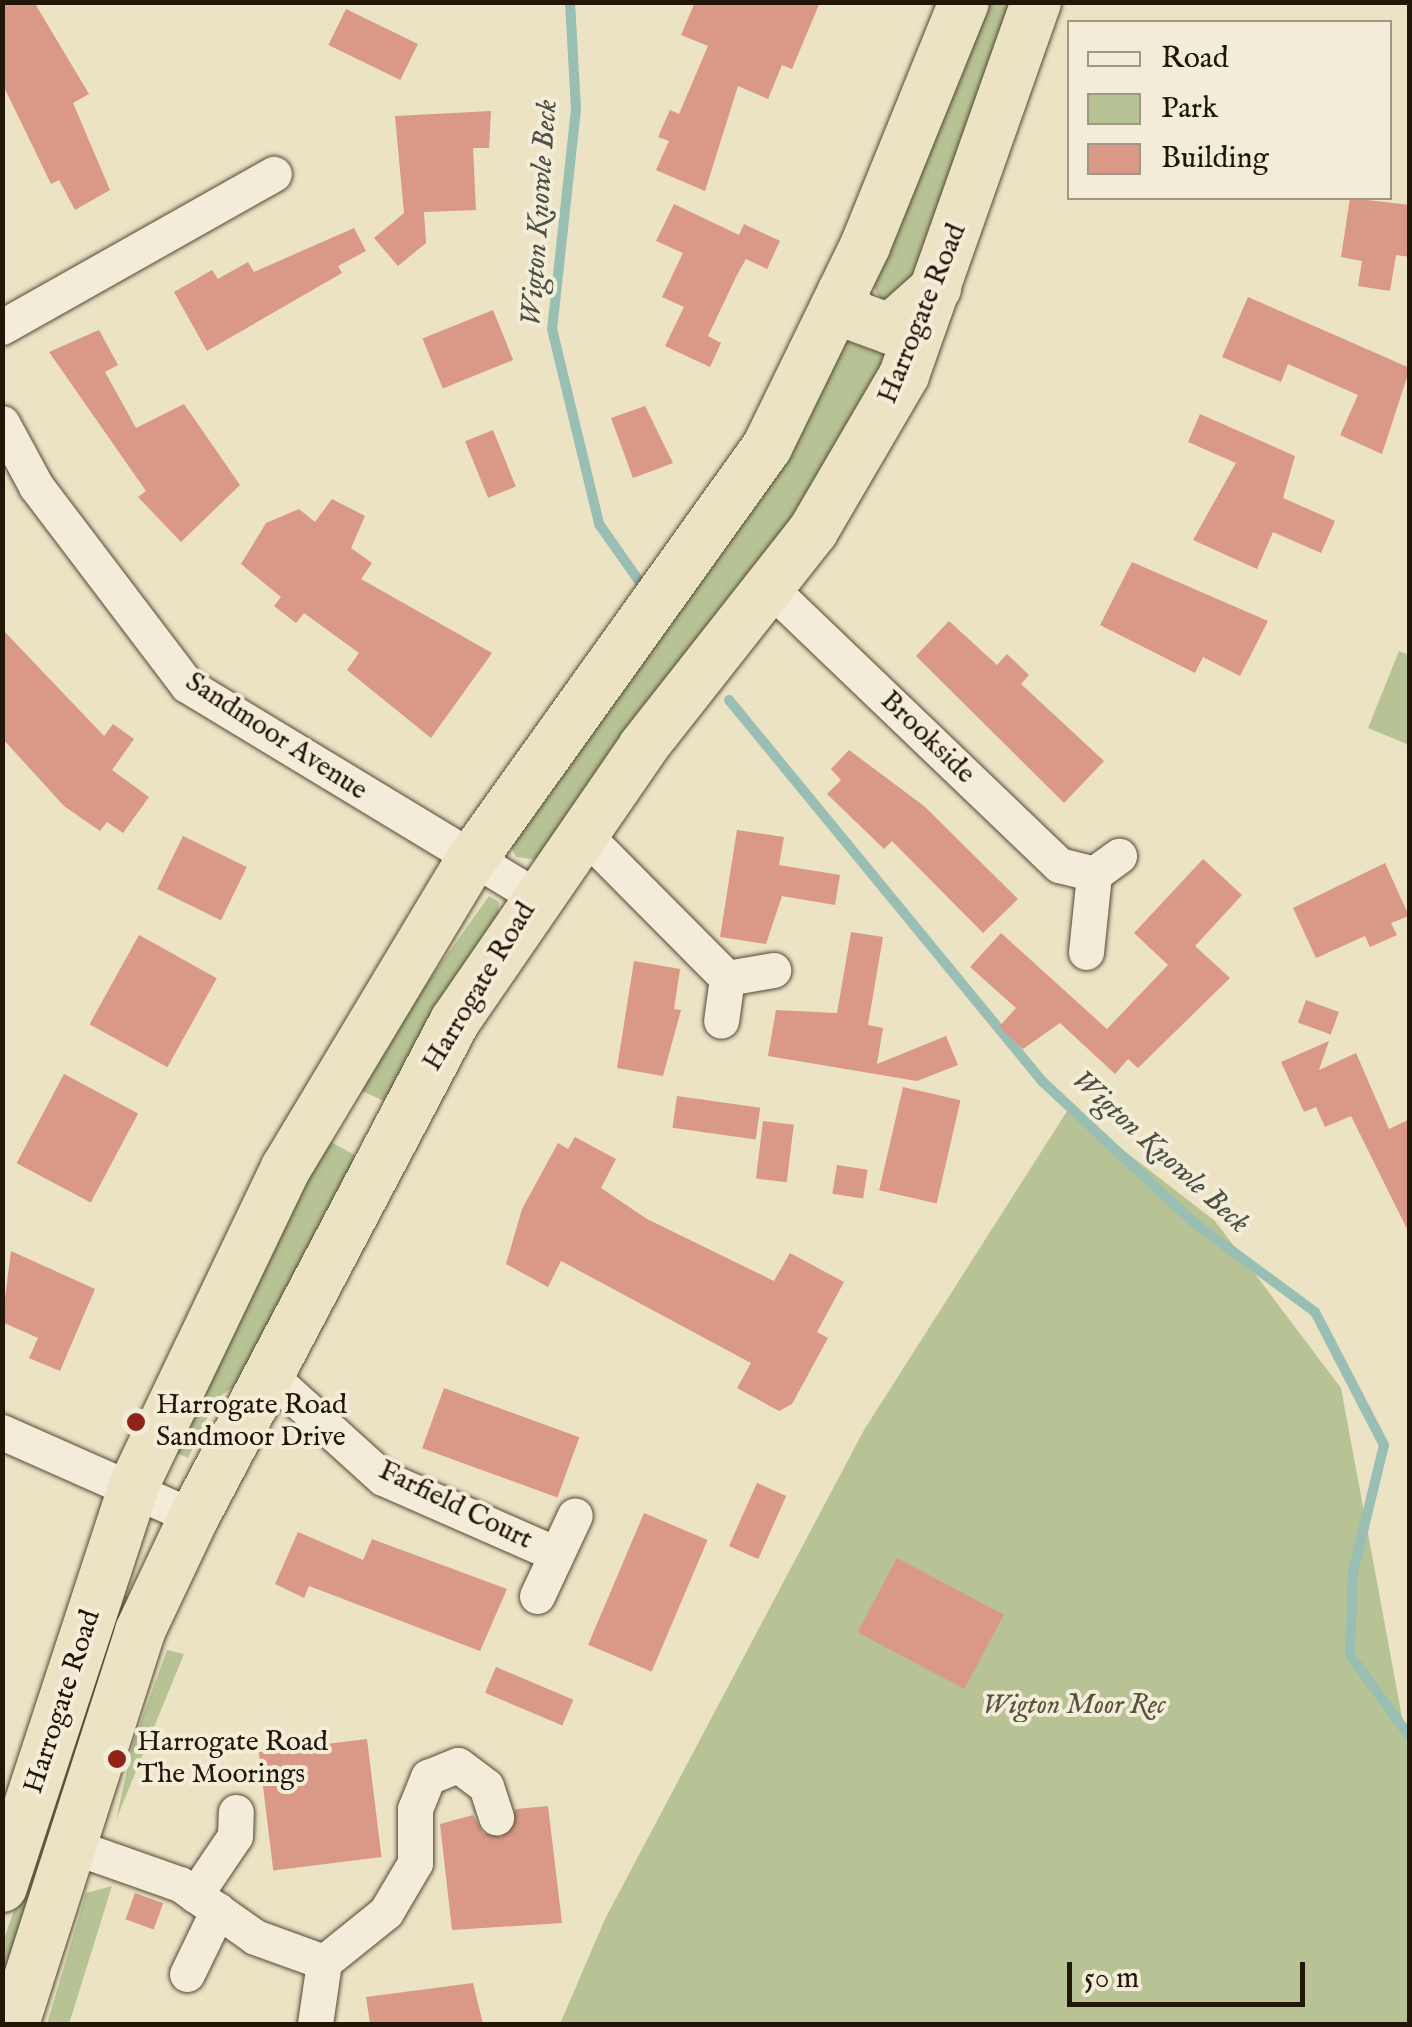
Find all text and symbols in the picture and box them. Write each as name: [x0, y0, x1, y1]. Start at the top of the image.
legend: [1067, 20, 1392, 200]
text: Road: [1161, 40, 1229, 78]
text: Park: [1161, 90, 1218, 128]
water label: Wigton Knowle Beck: [514, 99, 566, 327]
text: Building: [1161, 140, 1269, 178]
street label: Harrogate Road: [872, 219, 974, 409]
street label: Sandmoor Avenue: [179, 666, 373, 808]
street label: Brookside: [873, 685, 981, 791]
street label: Harrogate Road: [416, 897, 544, 1077]
water label: Wigton Knowle Beck: [1064, 1063, 1256, 1241]
place label: Harrogate Road Sandmoor Drive: [156, 1389, 347, 1455]
marker: Harrogate Road Sandmoor Drive: [125, 1411, 147, 1433]
street label: Farfield Court: [373, 1454, 537, 1558]
street label: Harrogate Road: [18, 1606, 108, 1798]
park label: Wigton Moor Rec: [982, 1689, 1166, 1723]
place label: Harrogate Road The Moorings: [137, 1726, 328, 1792]
marker: Harrogate Road The Moorings: [106, 1748, 128, 1770]
scale bar: [1072, 1942, 1310, 2004]
text: 50 m: [1084, 1960, 1139, 1998]

